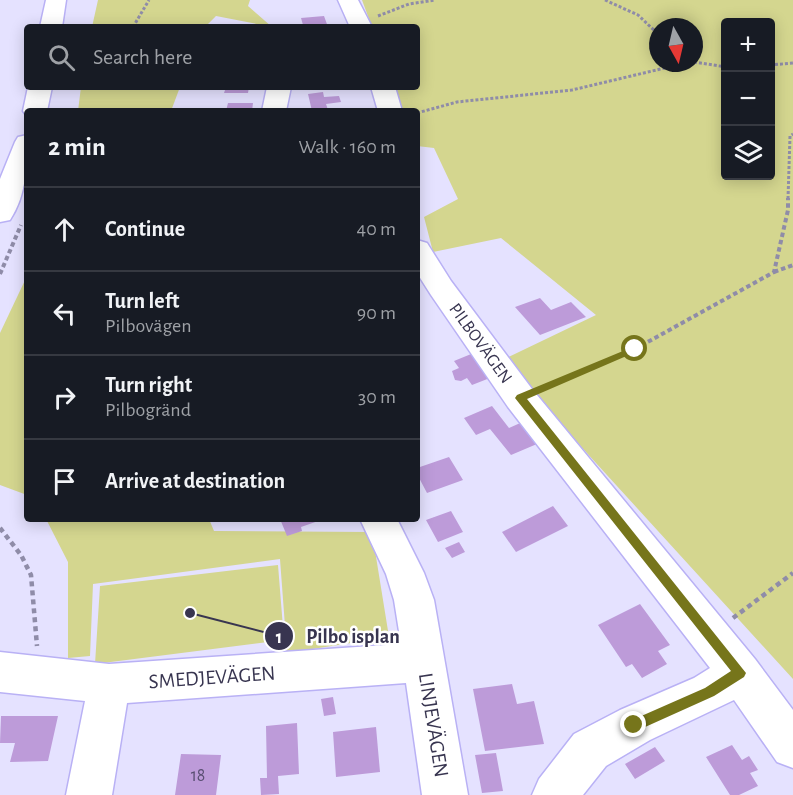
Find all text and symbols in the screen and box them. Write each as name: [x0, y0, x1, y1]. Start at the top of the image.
north arrow: [649, 18, 703, 72]
map controls: [721, 18, 775, 180]
button: +: [721, 18, 775, 72]
search box: [24, 24, 420, 90]
icon: search: [45, 41, 78, 74]
text: Search here: [93, 46, 192, 68]
button: −: [721, 72, 775, 126]
button: layers: [721, 126, 775, 180]
text: 2 min: [48, 134, 106, 160]
text: Walk · 160 m: [299, 137, 396, 157]
icon: ahead: [48, 213, 81, 246]
text: Continue: [105, 218, 185, 240]
text: 40 m: [357, 219, 396, 239]
text: Turn left: [105, 290, 179, 312]
icon: left: [48, 297, 81, 330]
street label: PILBOVÄGEN: [445, 299, 517, 387]
text: 90 m: [357, 303, 396, 323]
text: Pilbovägen: [105, 316, 192, 336]
route start: [621, 335, 647, 361]
text: Turn right: [105, 374, 192, 396]
icon: right: [48, 381, 81, 414]
text: 30 m: [358, 387, 396, 407]
text: Pilbogränd: [105, 400, 191, 420]
icon: arrive: [48, 465, 81, 498]
text: Arrive at destination: [105, 470, 285, 492]
callout: Pilbo isplan: [264, 617, 411, 655]
text: Pilbo isplan: [306, 627, 400, 647]
text: 1: [276, 629, 282, 647]
street label: SMEDJEVÄGEN: [148, 662, 276, 692]
street label: LINJEVÄGEN: [415, 671, 453, 779]
route end: [620, 711, 646, 737]
house number: 18: [191, 767, 205, 785]

